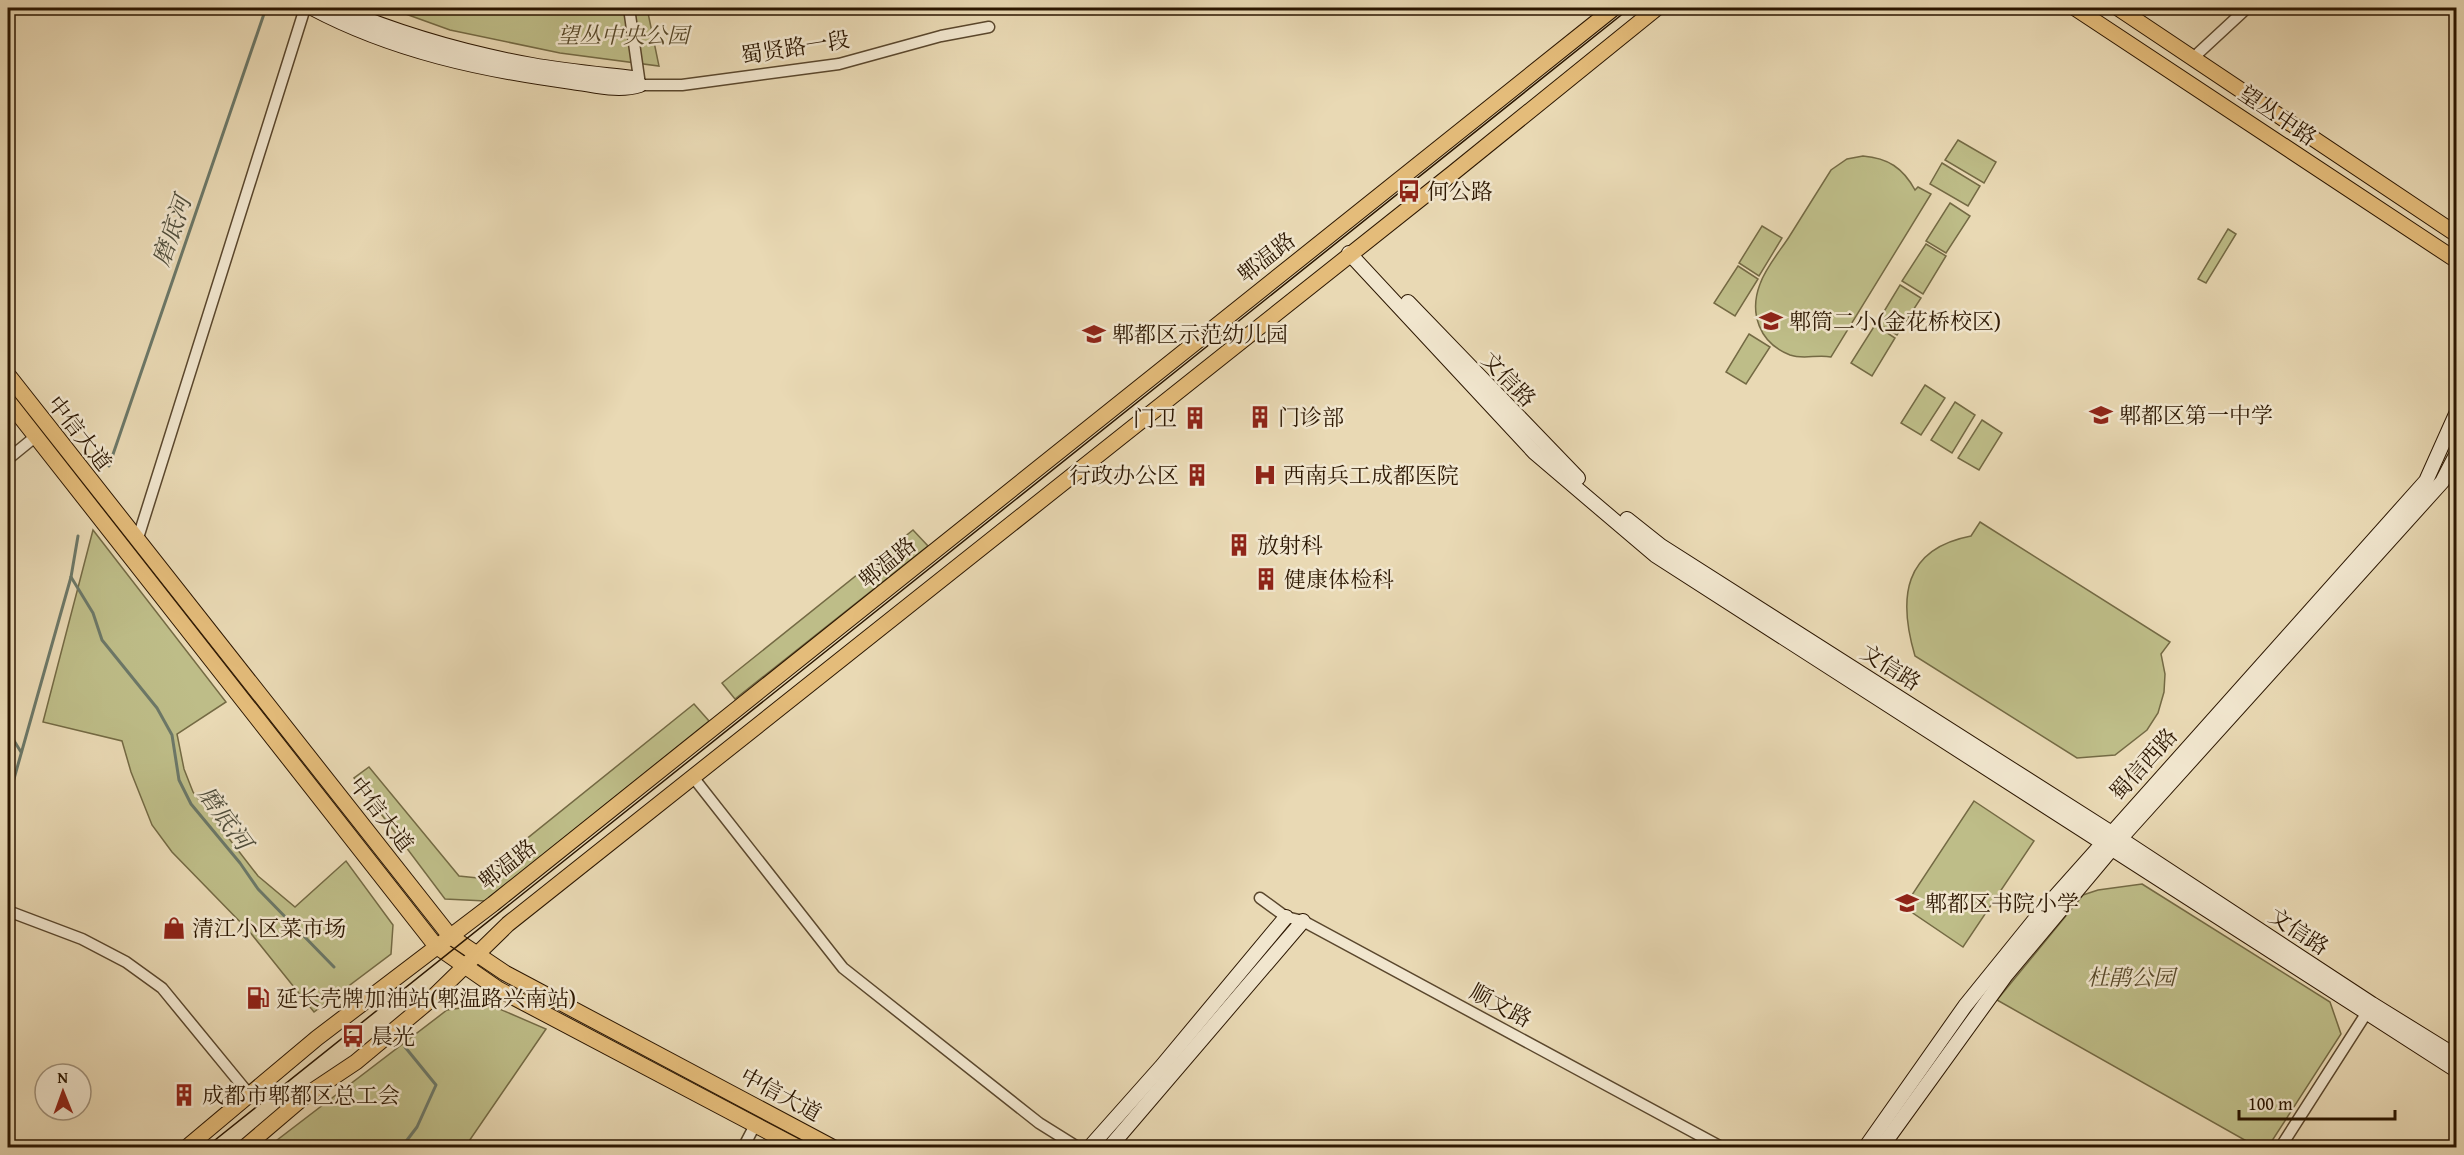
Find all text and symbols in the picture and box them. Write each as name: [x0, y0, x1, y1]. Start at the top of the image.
park label: 望丛中央公园: [557, 19, 692, 51]
street label: 蜀贤路一段: [738, 23, 852, 71]
street label: 望丛中路: [2233, 77, 2323, 153]
place label: 何公路: [1427, 175, 1493, 207]
bus stop icon: 何公路: [1396, 178, 1422, 204]
water label: 磨底河: [143, 187, 201, 271]
street label: 郫温路: [1230, 224, 1302, 290]
place label: 郫筒二小(金花桥校区): [1789, 305, 2001, 337]
school or university icon: 郫筒二小(金花桥校区): [1758, 308, 1784, 334]
place label: 郫都区示范幼儿园: [1112, 318, 1288, 350]
school or university icon: 郫都区示范幼儿园: [1081, 321, 1107, 347]
street label: 文信路: [1475, 344, 1543, 414]
street label: 中信大道: [40, 388, 120, 478]
place label: 郫都区第一中学: [2119, 399, 2273, 431]
place label: 门诊部: [1278, 401, 1344, 433]
place label: 门卫: [1133, 402, 1177, 434]
school or university icon: 郫都区第一中学: [2088, 402, 2114, 428]
building icon: 门诊部: [1247, 404, 1273, 430]
building icon: 门卫: [1182, 405, 1208, 431]
place label: 行政办公区: [1069, 459, 1179, 491]
place label: 西南兵工成都医院: [1283, 459, 1459, 491]
building icon: 行政办公区: [1184, 462, 1210, 488]
hospital icon: 西南兵工成都医院: [1252, 462, 1278, 488]
street label: 郫温路: [851, 529, 923, 595]
place label: 放射科: [1257, 529, 1323, 561]
building icon: 放射科: [1226, 532, 1252, 558]
place label: 健康体检科: [1284, 563, 1394, 595]
building icon: 健康体检科: [1253, 566, 1279, 592]
street label: 文信路: [1855, 636, 1927, 698]
street label: 蜀信西路: [2102, 721, 2184, 807]
street label: 中信大道: [342, 769, 422, 859]
water label: 磨底河: [190, 778, 263, 860]
street label: 郫温路: [471, 831, 543, 897]
place label: 郫都区书院小学: [1925, 887, 2079, 919]
school or university icon: 郫都区书院小学: [1894, 890, 1920, 916]
street label: 文信路: [2263, 900, 2335, 962]
place label: 清江小区菜市场: [192, 912, 346, 944]
shop icon: 清江小区菜市场: [161, 915, 187, 941]
park label: 杜鹃公园: [2087, 961, 2178, 993]
street label: 顺文路: [1464, 975, 1538, 1035]
place label: 延长壳牌加油站(郫温路兴南站): [276, 982, 576, 1014]
fuel station icon: 延长壳牌加油站(郫温路兴南站): [245, 985, 271, 1011]
place label: 晨光: [371, 1020, 415, 1052]
bus stop icon: 晨光: [340, 1023, 366, 1049]
street label: 中信大道: [735, 1059, 827, 1129]
north arrow: [33, 1062, 93, 1122]
text: N: [57, 1065, 69, 1089]
place label: 成都市郫都区总工会: [202, 1079, 400, 1111]
building icon: 成都市郫都区总工会: [171, 1082, 197, 1108]
scale bar: [2239, 1083, 2395, 1121]
text: 100 m: [2248, 1090, 2293, 1117]

